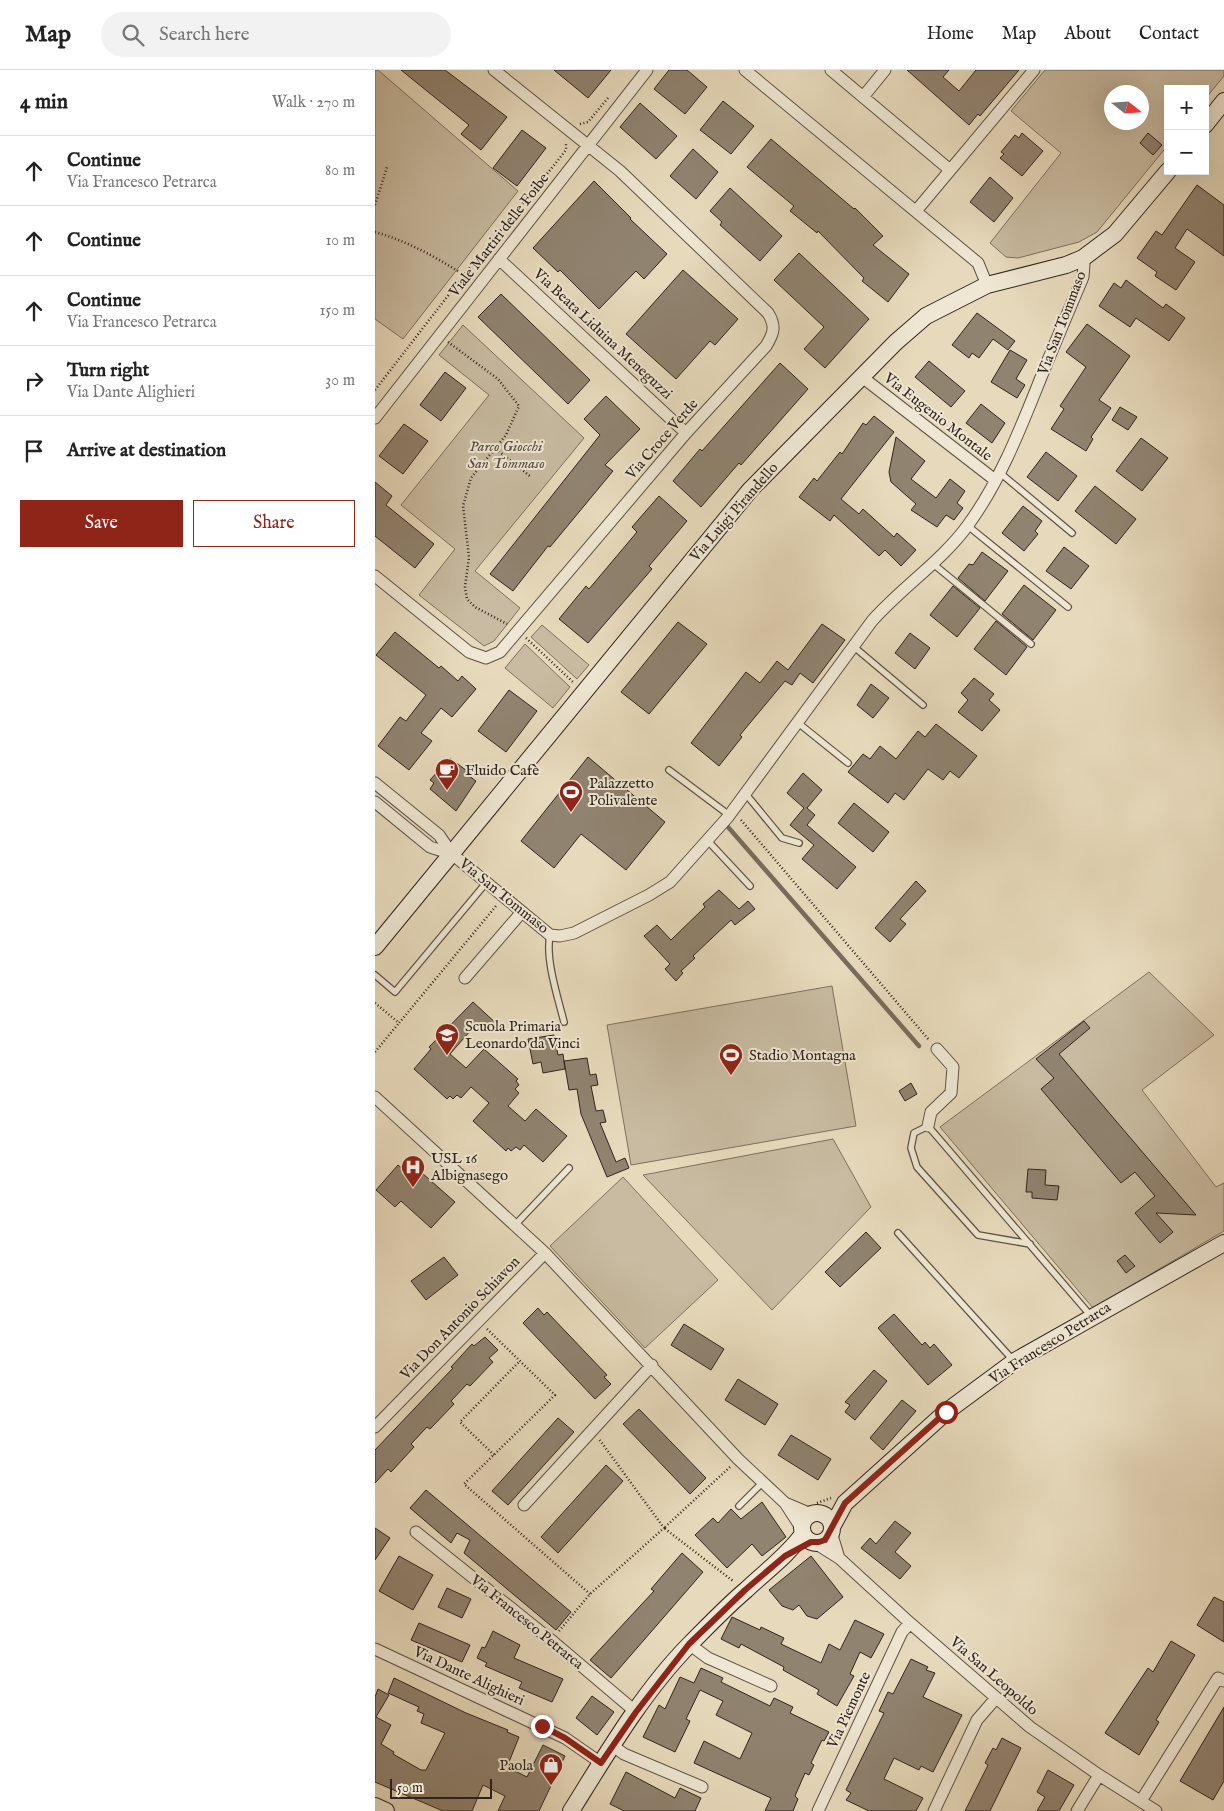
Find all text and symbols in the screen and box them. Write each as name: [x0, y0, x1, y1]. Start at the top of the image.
search box: [101, 12, 451, 57]
text: Map: [25, 19, 71, 50]
icon: search: [119, 21, 147, 49]
text: Search here: [159, 23, 250, 47]
text: Home: [927, 23, 974, 46]
text: Map: [1002, 23, 1036, 46]
text: About: [1064, 23, 1111, 46]
text: Contact: [1139, 23, 1199, 46]
north arrow: [1104, 85, 1149, 130]
map controls: [1164, 85, 1209, 175]
button: +: [1164, 85, 1209, 130]
text: 4 min: [20, 89, 68, 116]
text: Walk · 270 m: [272, 93, 355, 113]
button: −: [1164, 130, 1209, 175]
text: Continue: [67, 149, 141, 173]
icon: ahead: [20, 157, 48, 185]
text: 80 m: [325, 161, 355, 181]
street label: Viale Martiri delle Foibe: [444, 169, 553, 302]
text: Via Francesco Petrarca: [67, 173, 217, 193]
icon: ahead: [20, 227, 48, 255]
text: Continue: [67, 229, 141, 253]
text: 10 m: [325, 231, 355, 251]
street label: Via Beata Liduina Meneguzzi: [529, 264, 677, 404]
street label: Via San Tommaso: [1033, 268, 1091, 379]
text: Continue: [67, 289, 141, 313]
icon: ahead: [20, 297, 48, 325]
text: 150 m: [320, 301, 355, 321]
text: Via Francesco Petrarca: [67, 313, 217, 333]
text: Turn right: [67, 359, 149, 383]
icon: right: [20, 367, 48, 395]
street label: Via Eugenio Montale: [879, 368, 996, 465]
text: 30 m: [325, 371, 355, 391]
text: Via Dante Alighieri: [67, 383, 195, 403]
street label: Via Croce Verde: [621, 395, 702, 484]
icon: arrive: [20, 437, 48, 465]
park label: Parco Giocchi San Tommaso: [467, 437, 545, 473]
text: Arrive at destination: [67, 439, 226, 463]
street label: Via Luigi Pirandello: [685, 459, 782, 566]
button: Save: [20, 500, 183, 547]
button: Share: [193, 500, 355, 547]
cafe icon: Fluido Cafè: [434, 757, 460, 791]
place label: Fluido Cafè: [465, 761, 539, 780]
place label: Palazzetto Polivalente: [589, 774, 658, 810]
sports icon: Palazzetto Polivalente: [558, 779, 584, 813]
street label: Via San Tommaso: [455, 853, 553, 938]
place label: Scuola Primaria Leonardo da Vinci: [465, 1017, 580, 1053]
school or university icon: Scuola Primaria Leonardo da Vinci: [434, 1022, 460, 1056]
sports icon: Stadio Montagna: [718, 1042, 744, 1076]
place label: Stadio Montagna: [749, 1046, 856, 1065]
place label: USL 16 Albignasego: [430, 1149, 508, 1185]
hospital icon: USL 16 Albignasego: [400, 1154, 426, 1188]
street label: Via Don Antonio Schiavon: [395, 1252, 524, 1384]
street label: Via Francesco Petrarca: [985, 1298, 1115, 1389]
route start: [935, 1401, 958, 1424]
street label: Via Francesco Petrarca: [466, 1570, 588, 1674]
street label: Via San Leopoldo: [945, 1632, 1042, 1720]
street label: Via Dante Alighieri: [410, 1642, 527, 1710]
street label: Via Piemonte: [823, 1668, 875, 1752]
route end: [531, 1715, 554, 1738]
shop icon: Paola: [538, 1752, 564, 1786]
place label: Paola: [499, 1756, 534, 1775]
scale bar: [390, 1776, 493, 1799]
text: 50 m: [397, 1779, 423, 1797]

